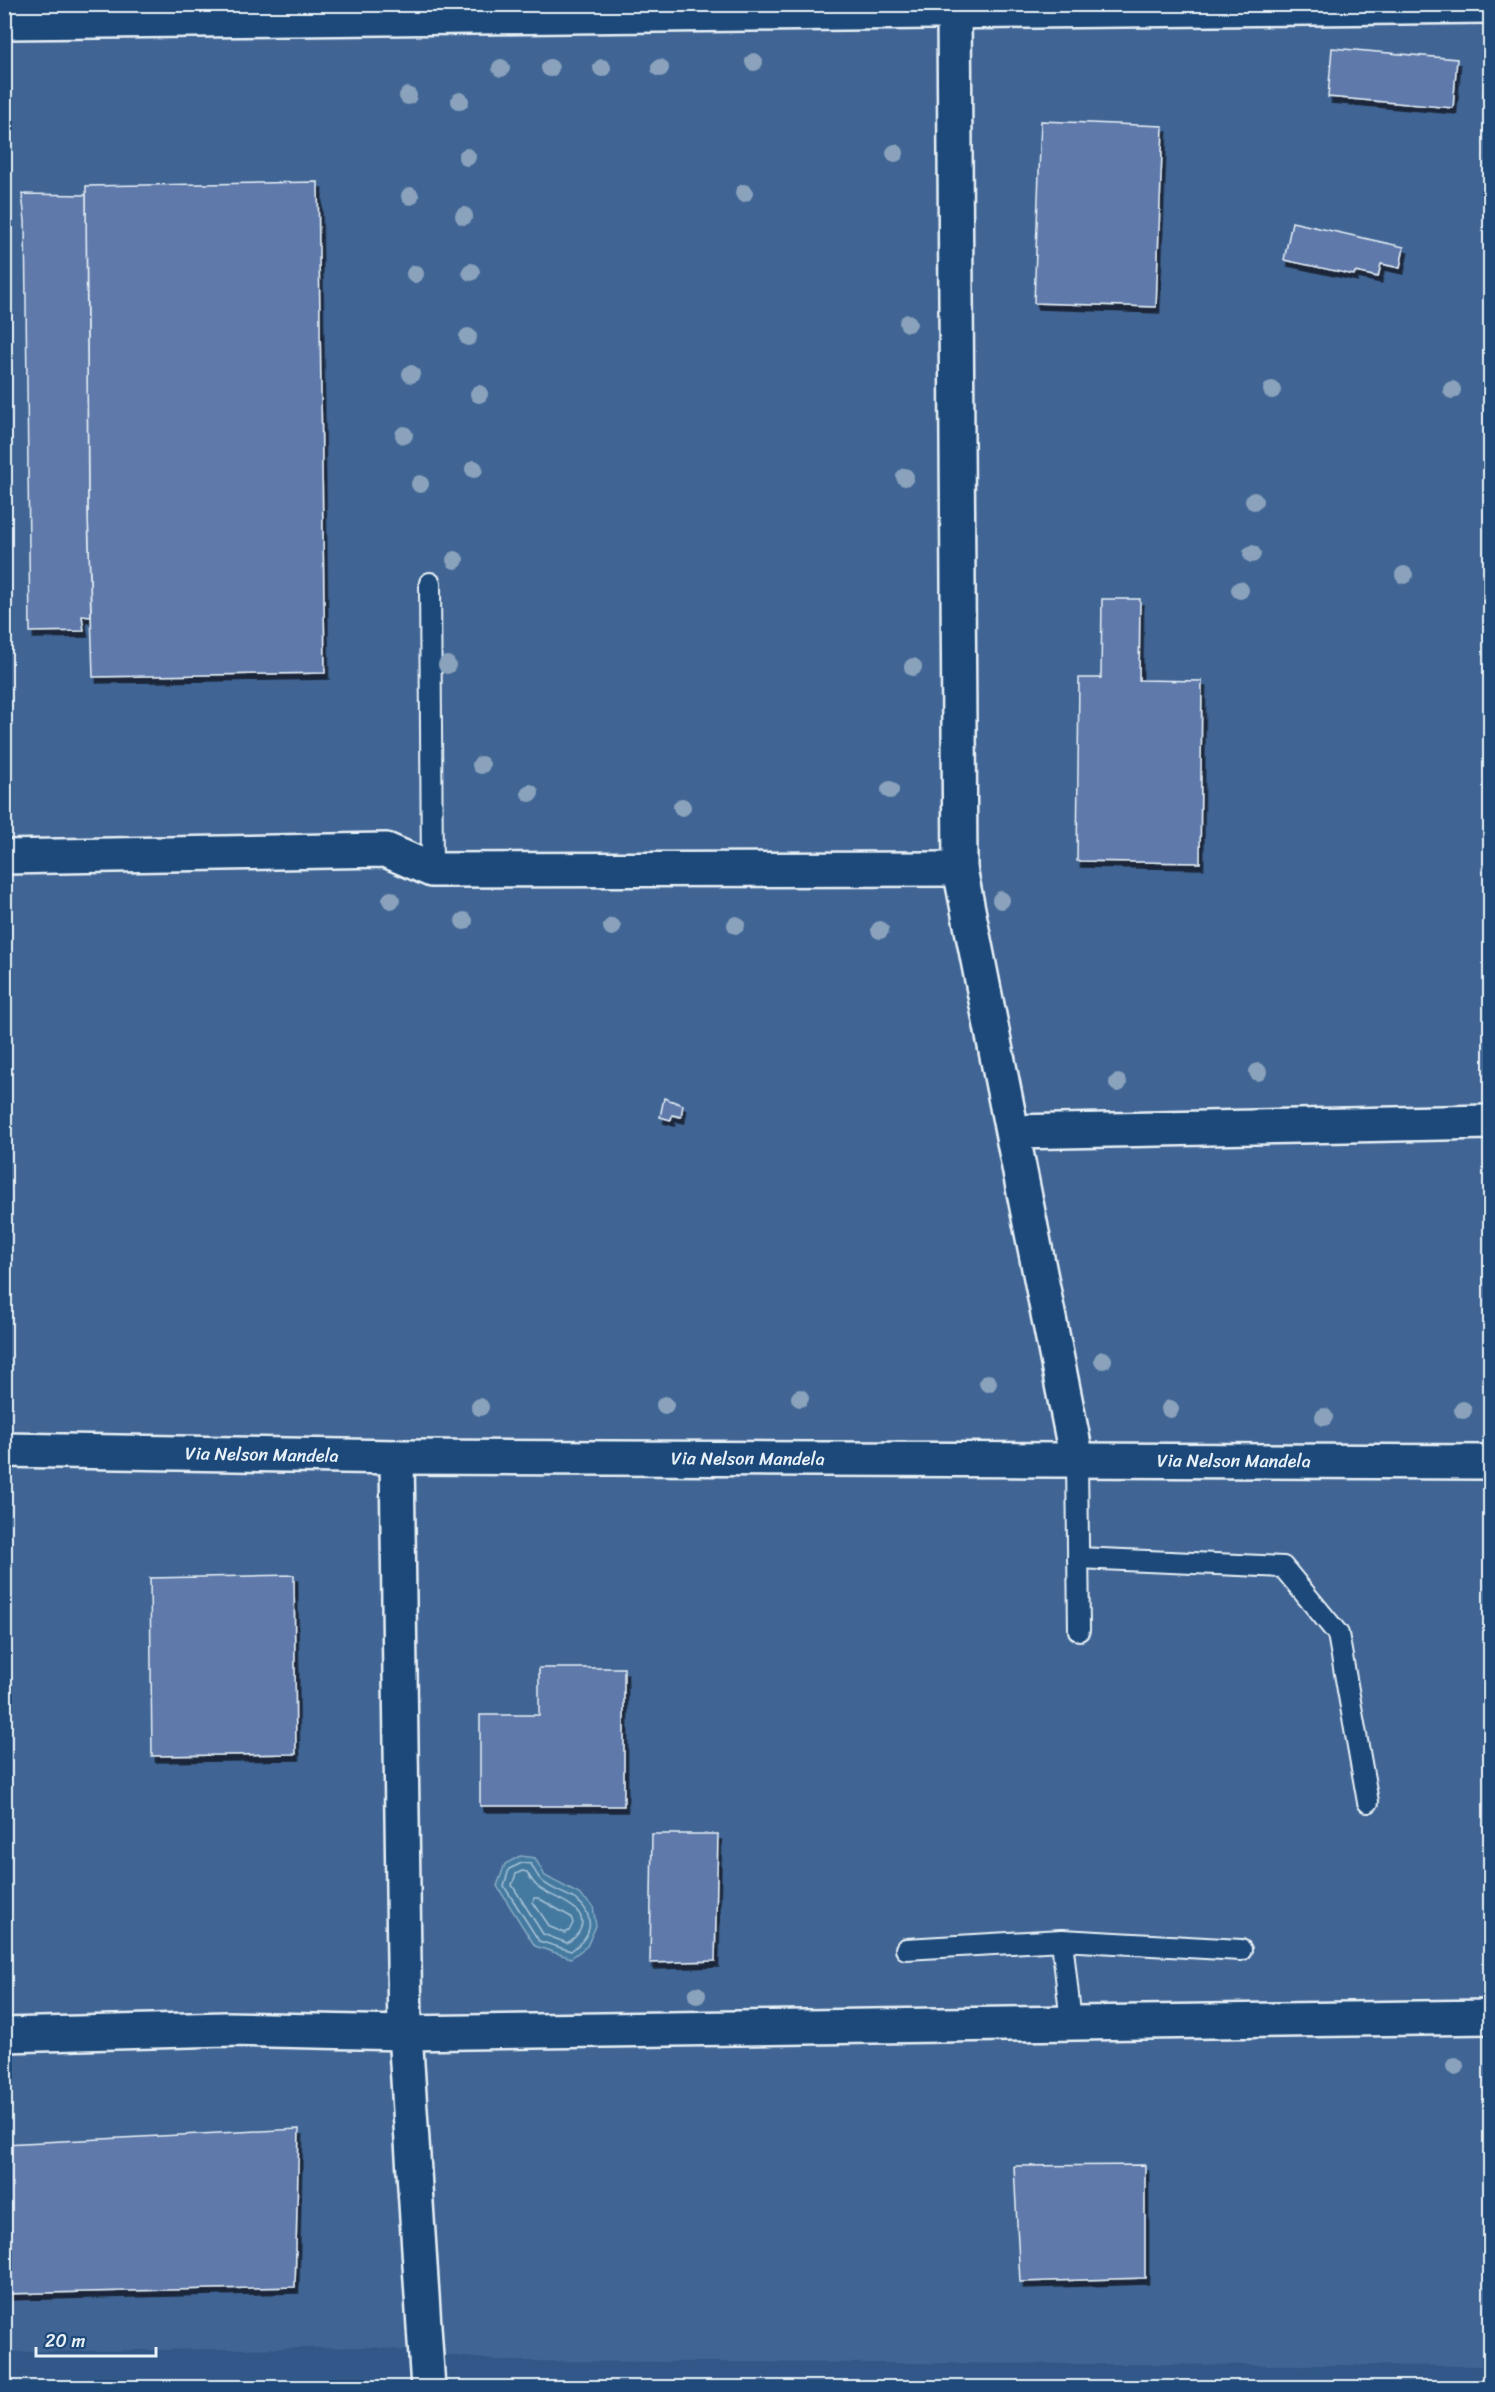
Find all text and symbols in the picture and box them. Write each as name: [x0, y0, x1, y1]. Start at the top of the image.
street label: Via Nelson Mandela: [185, 1437, 339, 1472]
street label: Via Nelson Mandela: [671, 1442, 825, 1475]
street label: Via Nelson Mandela: [1157, 1444, 1311, 1477]
scale bar: [36, 2320, 156, 2358]
text: 20 m: [45, 2325, 85, 2357]

